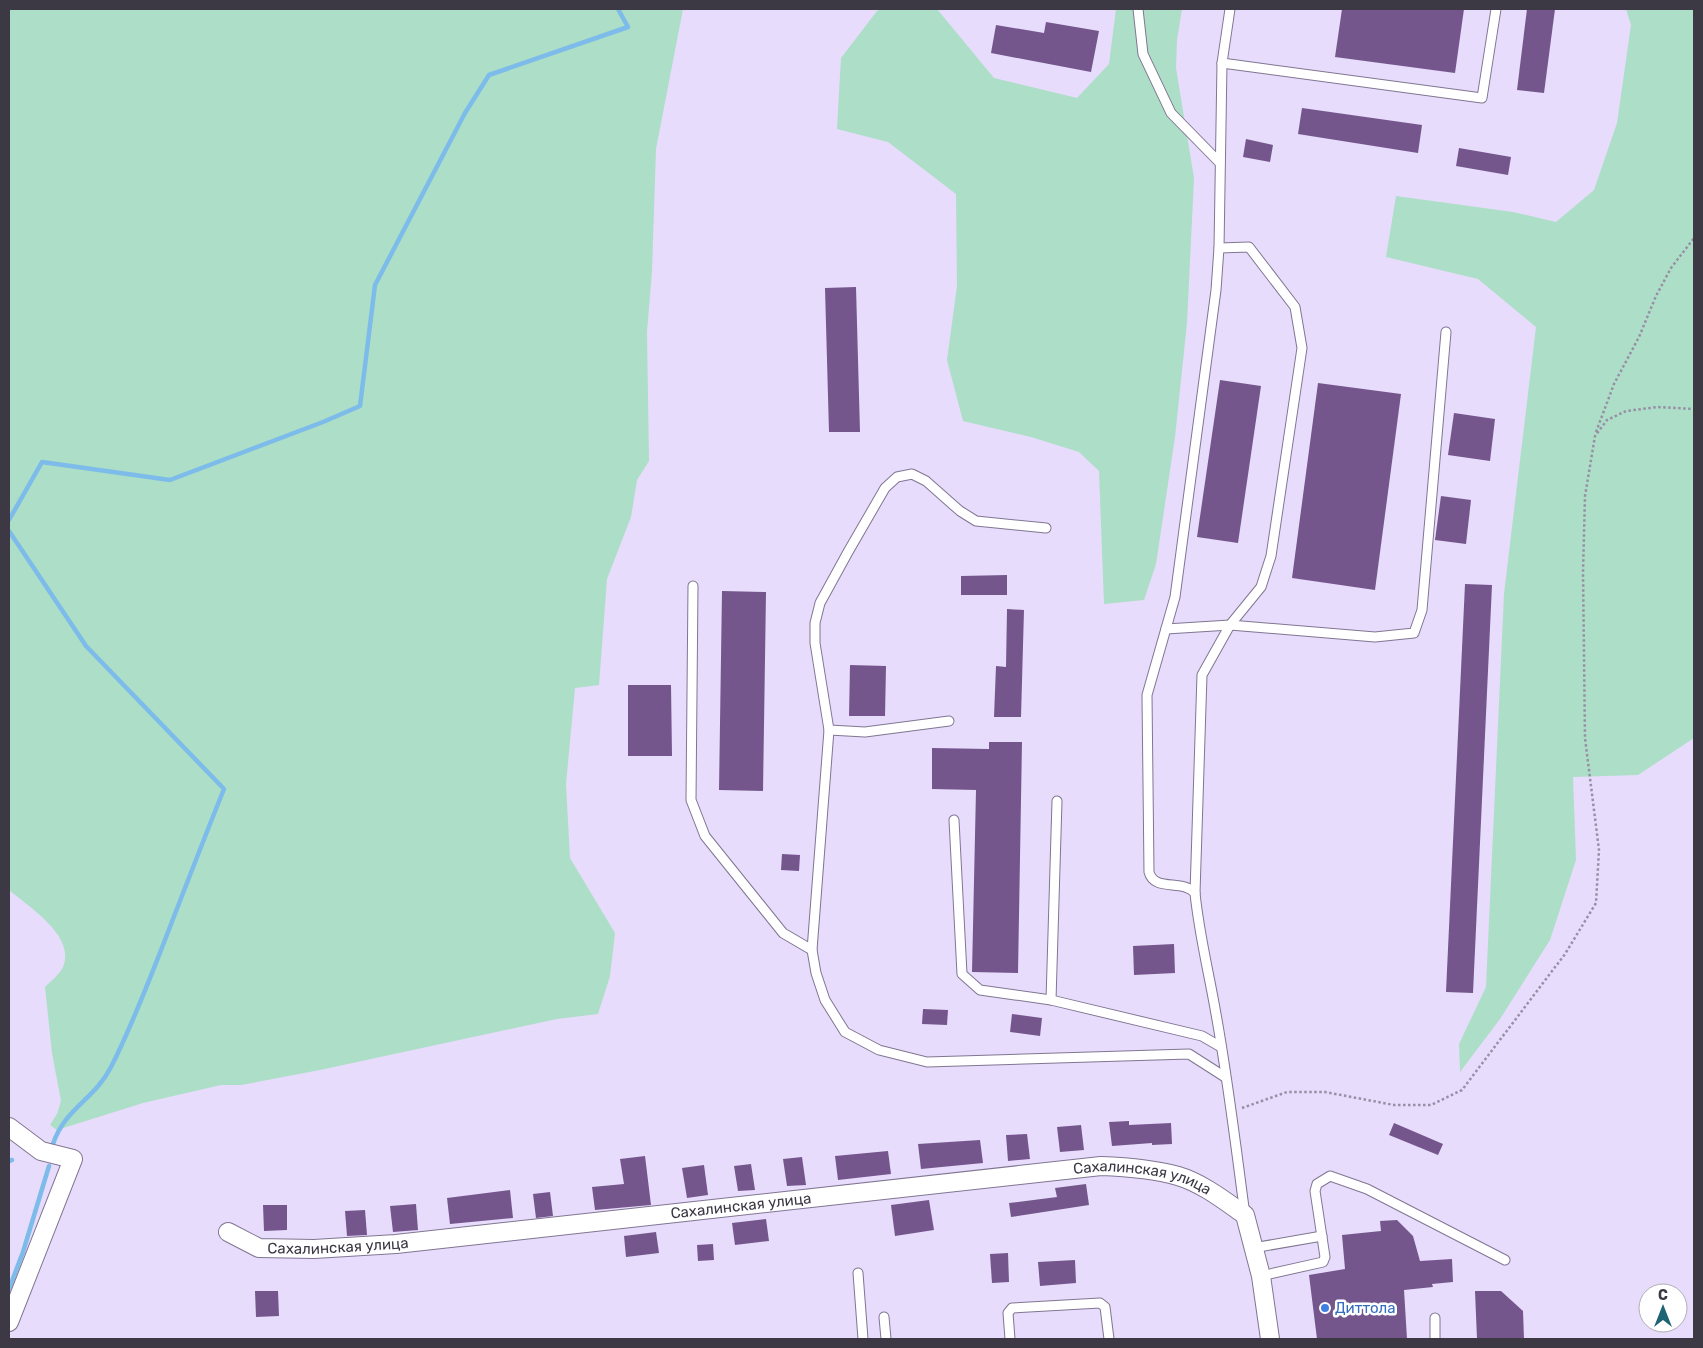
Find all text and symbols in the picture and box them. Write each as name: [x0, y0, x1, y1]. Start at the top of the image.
street label: Сахалинская улица: [1072, 1157, 1215, 1199]
street label: Сахалинская улица: [670, 1189, 812, 1223]
street label: Сахалинская улица: [267, 1234, 410, 1258]
north arrow: [1638, 1283, 1688, 1333]
text: С: [1658, 1287, 1668, 1304]
place label: Диттола: [1335, 1299, 1396, 1317]
marker: Диттола: [1319, 1302, 1331, 1314]

